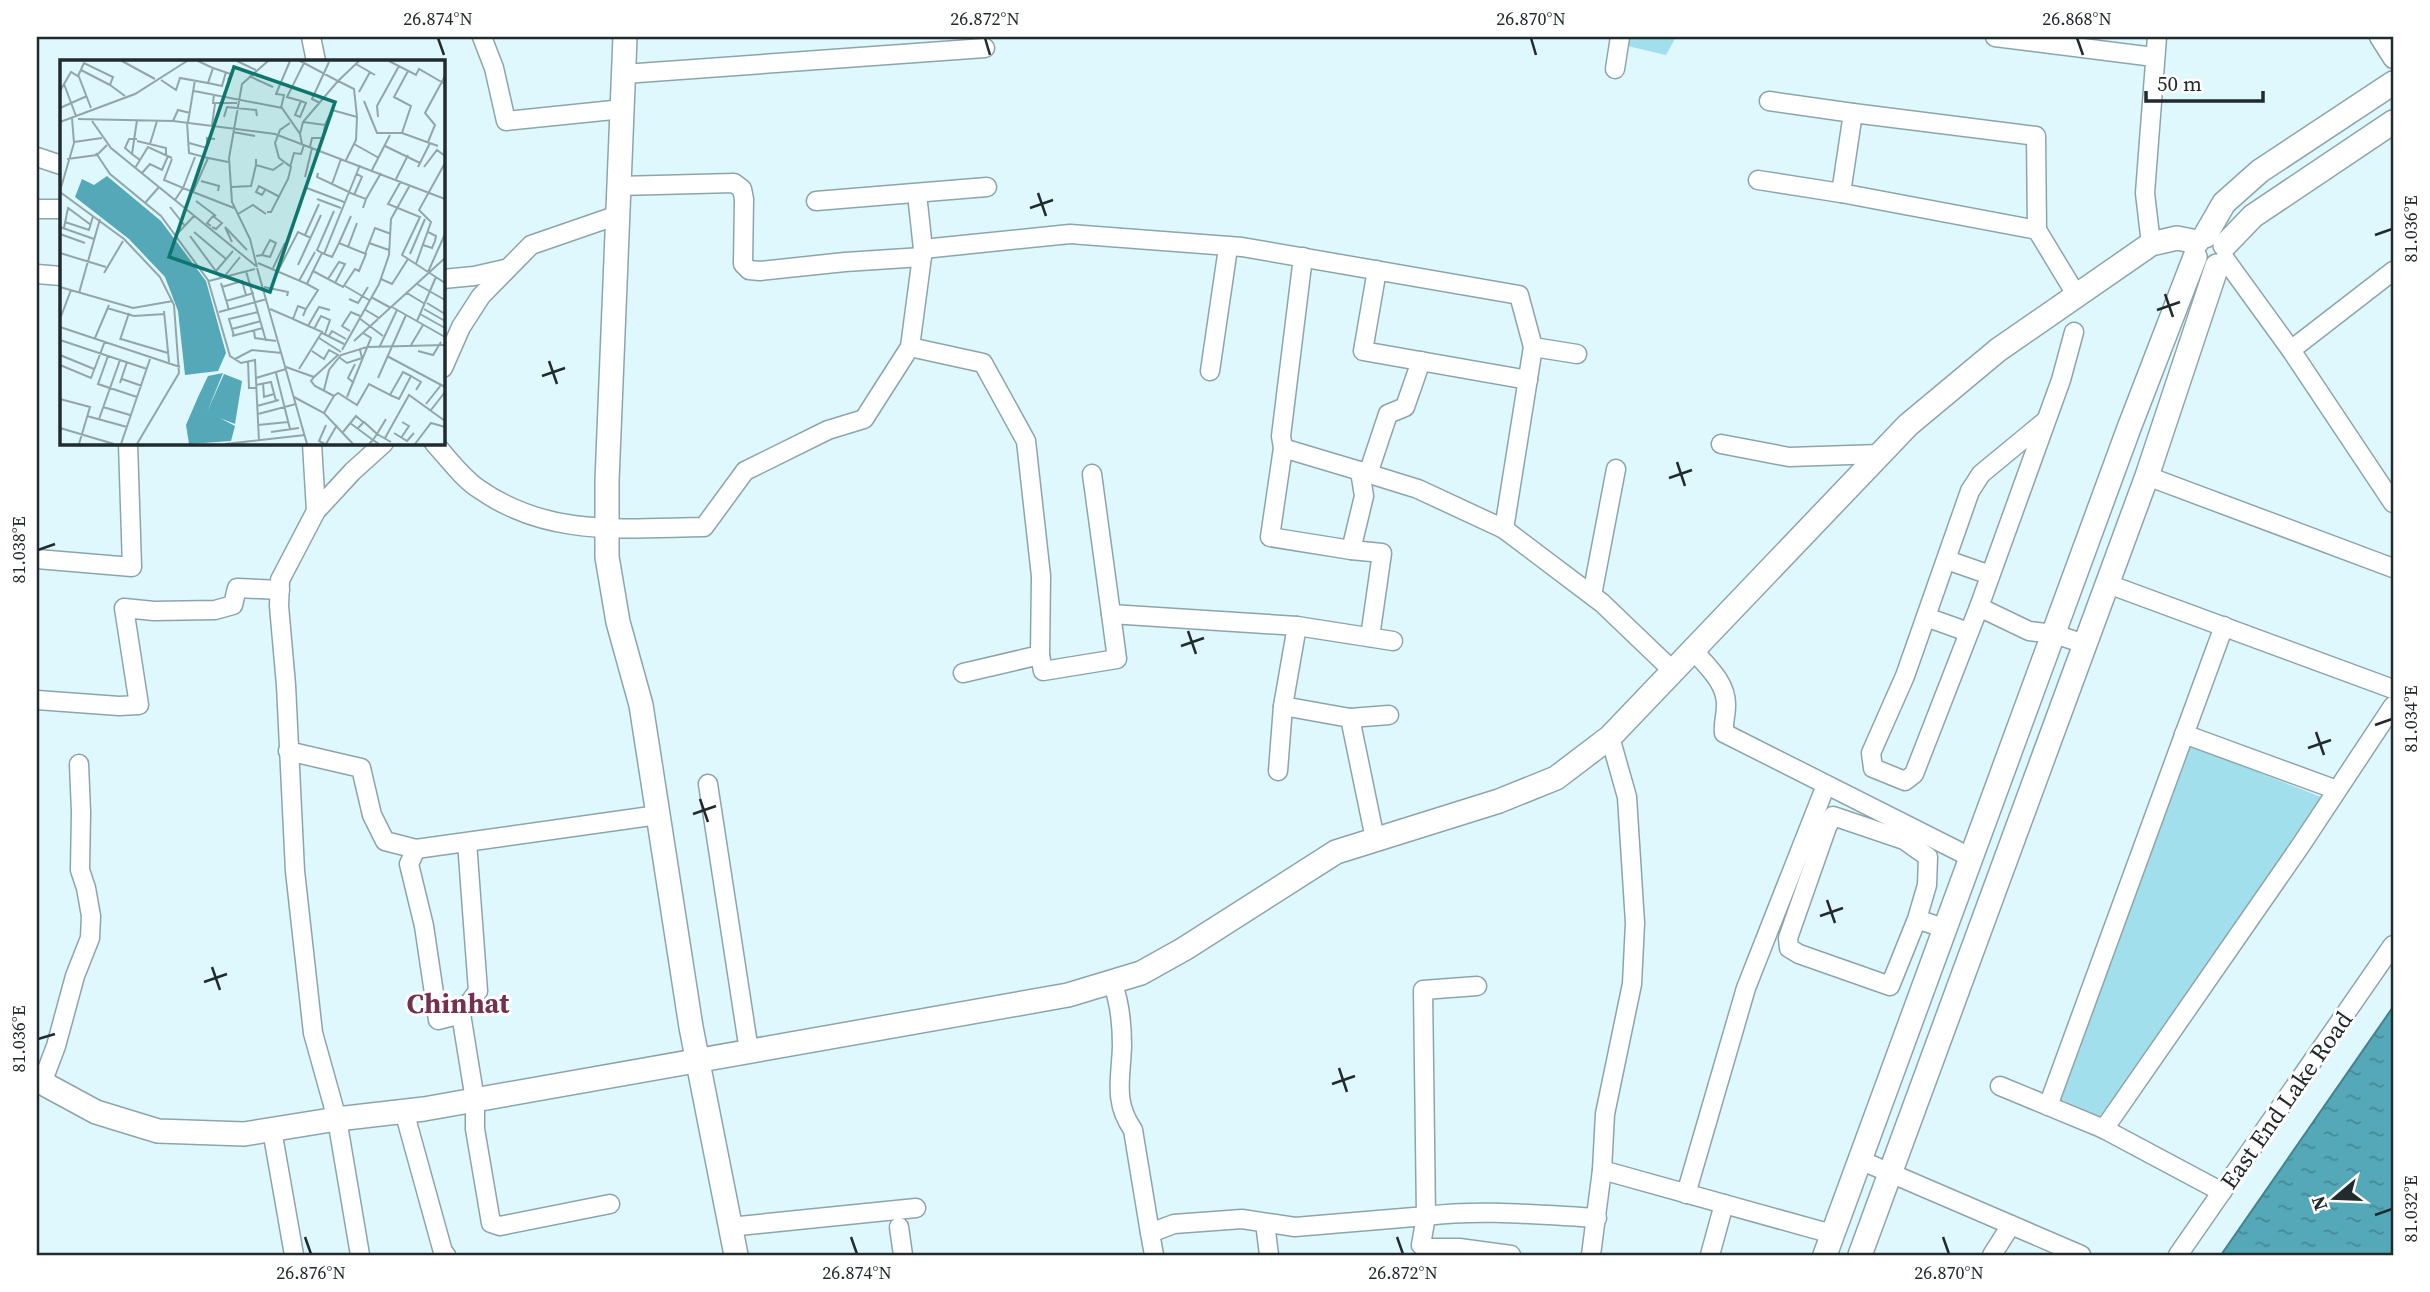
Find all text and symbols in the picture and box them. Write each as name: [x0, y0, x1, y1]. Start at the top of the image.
text: 26.874°N: [403, 6, 473, 31]
text: 26.872°N: [950, 6, 1020, 31]
text: 26.870°N: [1496, 6, 1566, 31]
text: 26.868°N: [2042, 6, 2112, 31]
inset map: [60, 60, 444, 444]
scale bar: [2146, 60, 2264, 104]
text: 50 m: [2157, 69, 2202, 98]
text: 81.036°E: [2398, 195, 2423, 263]
text: 81.038°E: [6, 516, 31, 584]
text: 81.034°E: [2398, 685, 2423, 753]
district label: Chinhat: [407, 984, 510, 1022]
street label: East End Lake Road: [2212, 1004, 2360, 1196]
text: 81.036°E: [6, 1005, 31, 1073]
north arrow: [2300, 1162, 2370, 1232]
text: 81.032°E: [2398, 1175, 2423, 1243]
text: N: [2304, 1193, 2333, 1214]
text: 26.876°N: [276, 1260, 346, 1285]
text: 26.874°N: [822, 1260, 892, 1285]
text: 26.872°N: [1368, 1260, 1438, 1285]
text: 26.870°N: [1914, 1260, 1984, 1285]

